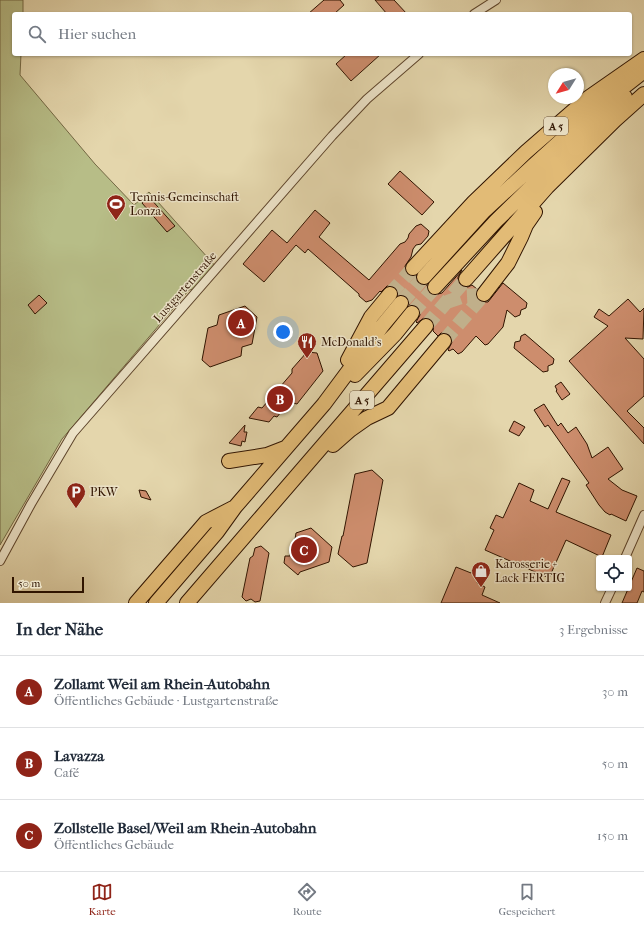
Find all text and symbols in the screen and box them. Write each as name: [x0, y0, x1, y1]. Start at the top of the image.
search box: [12, 12, 632, 56]
icon: search: [26, 23, 48, 45]
text: Hier suchen: [58, 25, 136, 43]
north arrow: [548, 68, 584, 104]
road number: A 5: [544, 117, 568, 135]
place label: Tennis-Gemeinschaft Lonza: [130, 190, 240, 218]
sports icon: Tennis-Gemeinschaft Lonza: [105, 193, 127, 221]
street label: Lustgartenstraße: [151, 249, 219, 325]
pin: A: [228, 308, 254, 338]
your location: [273, 322, 293, 342]
restaurant icon: McDonald's: [296, 331, 318, 359]
place label: McDonald's: [321, 335, 382, 349]
pin: B: [267, 384, 293, 414]
road number: A 5: [350, 391, 374, 409]
parking icon: PKW: [65, 481, 87, 509]
place label: PKW: [90, 485, 119, 499]
pin: C: [291, 535, 317, 565]
map controls: [596, 555, 632, 591]
button: locate: [596, 555, 632, 591]
place label: Karosserie + Lack FERTIG: [495, 557, 566, 585]
shop icon: Karosserie + Lack FERTIG: [470, 560, 492, 588]
scale bar: [12, 575, 84, 594]
text: 50 m: [18, 577, 40, 590]
text: In der Nähe: [16, 619, 103, 639]
text: 3 Ergebnisse: [559, 622, 628, 637]
text: Zollamt Weil am Rhein-Autobahn: [54, 675, 270, 693]
text: A: [25, 684, 33, 699]
text: 30 m: [602, 684, 628, 699]
text: Öffentliches Gebäude · Lustgartenstraße: [54, 693, 279, 708]
text: Lavazza: [54, 747, 104, 765]
text: B: [25, 756, 33, 771]
text: 50 m: [602, 756, 628, 771]
text: Café: [54, 765, 79, 780]
text: Zollstelle Basel/Weil am Rhein-Autobahn: [54, 819, 317, 837]
text: C: [25, 828, 33, 843]
text: 150 m: [597, 828, 628, 843]
text: Öffentliches Gebäude: [54, 837, 174, 852]
tab: Karte: [88, 881, 116, 918]
tab: Route: [293, 881, 322, 918]
tab: Gespeichert: [499, 881, 555, 918]

